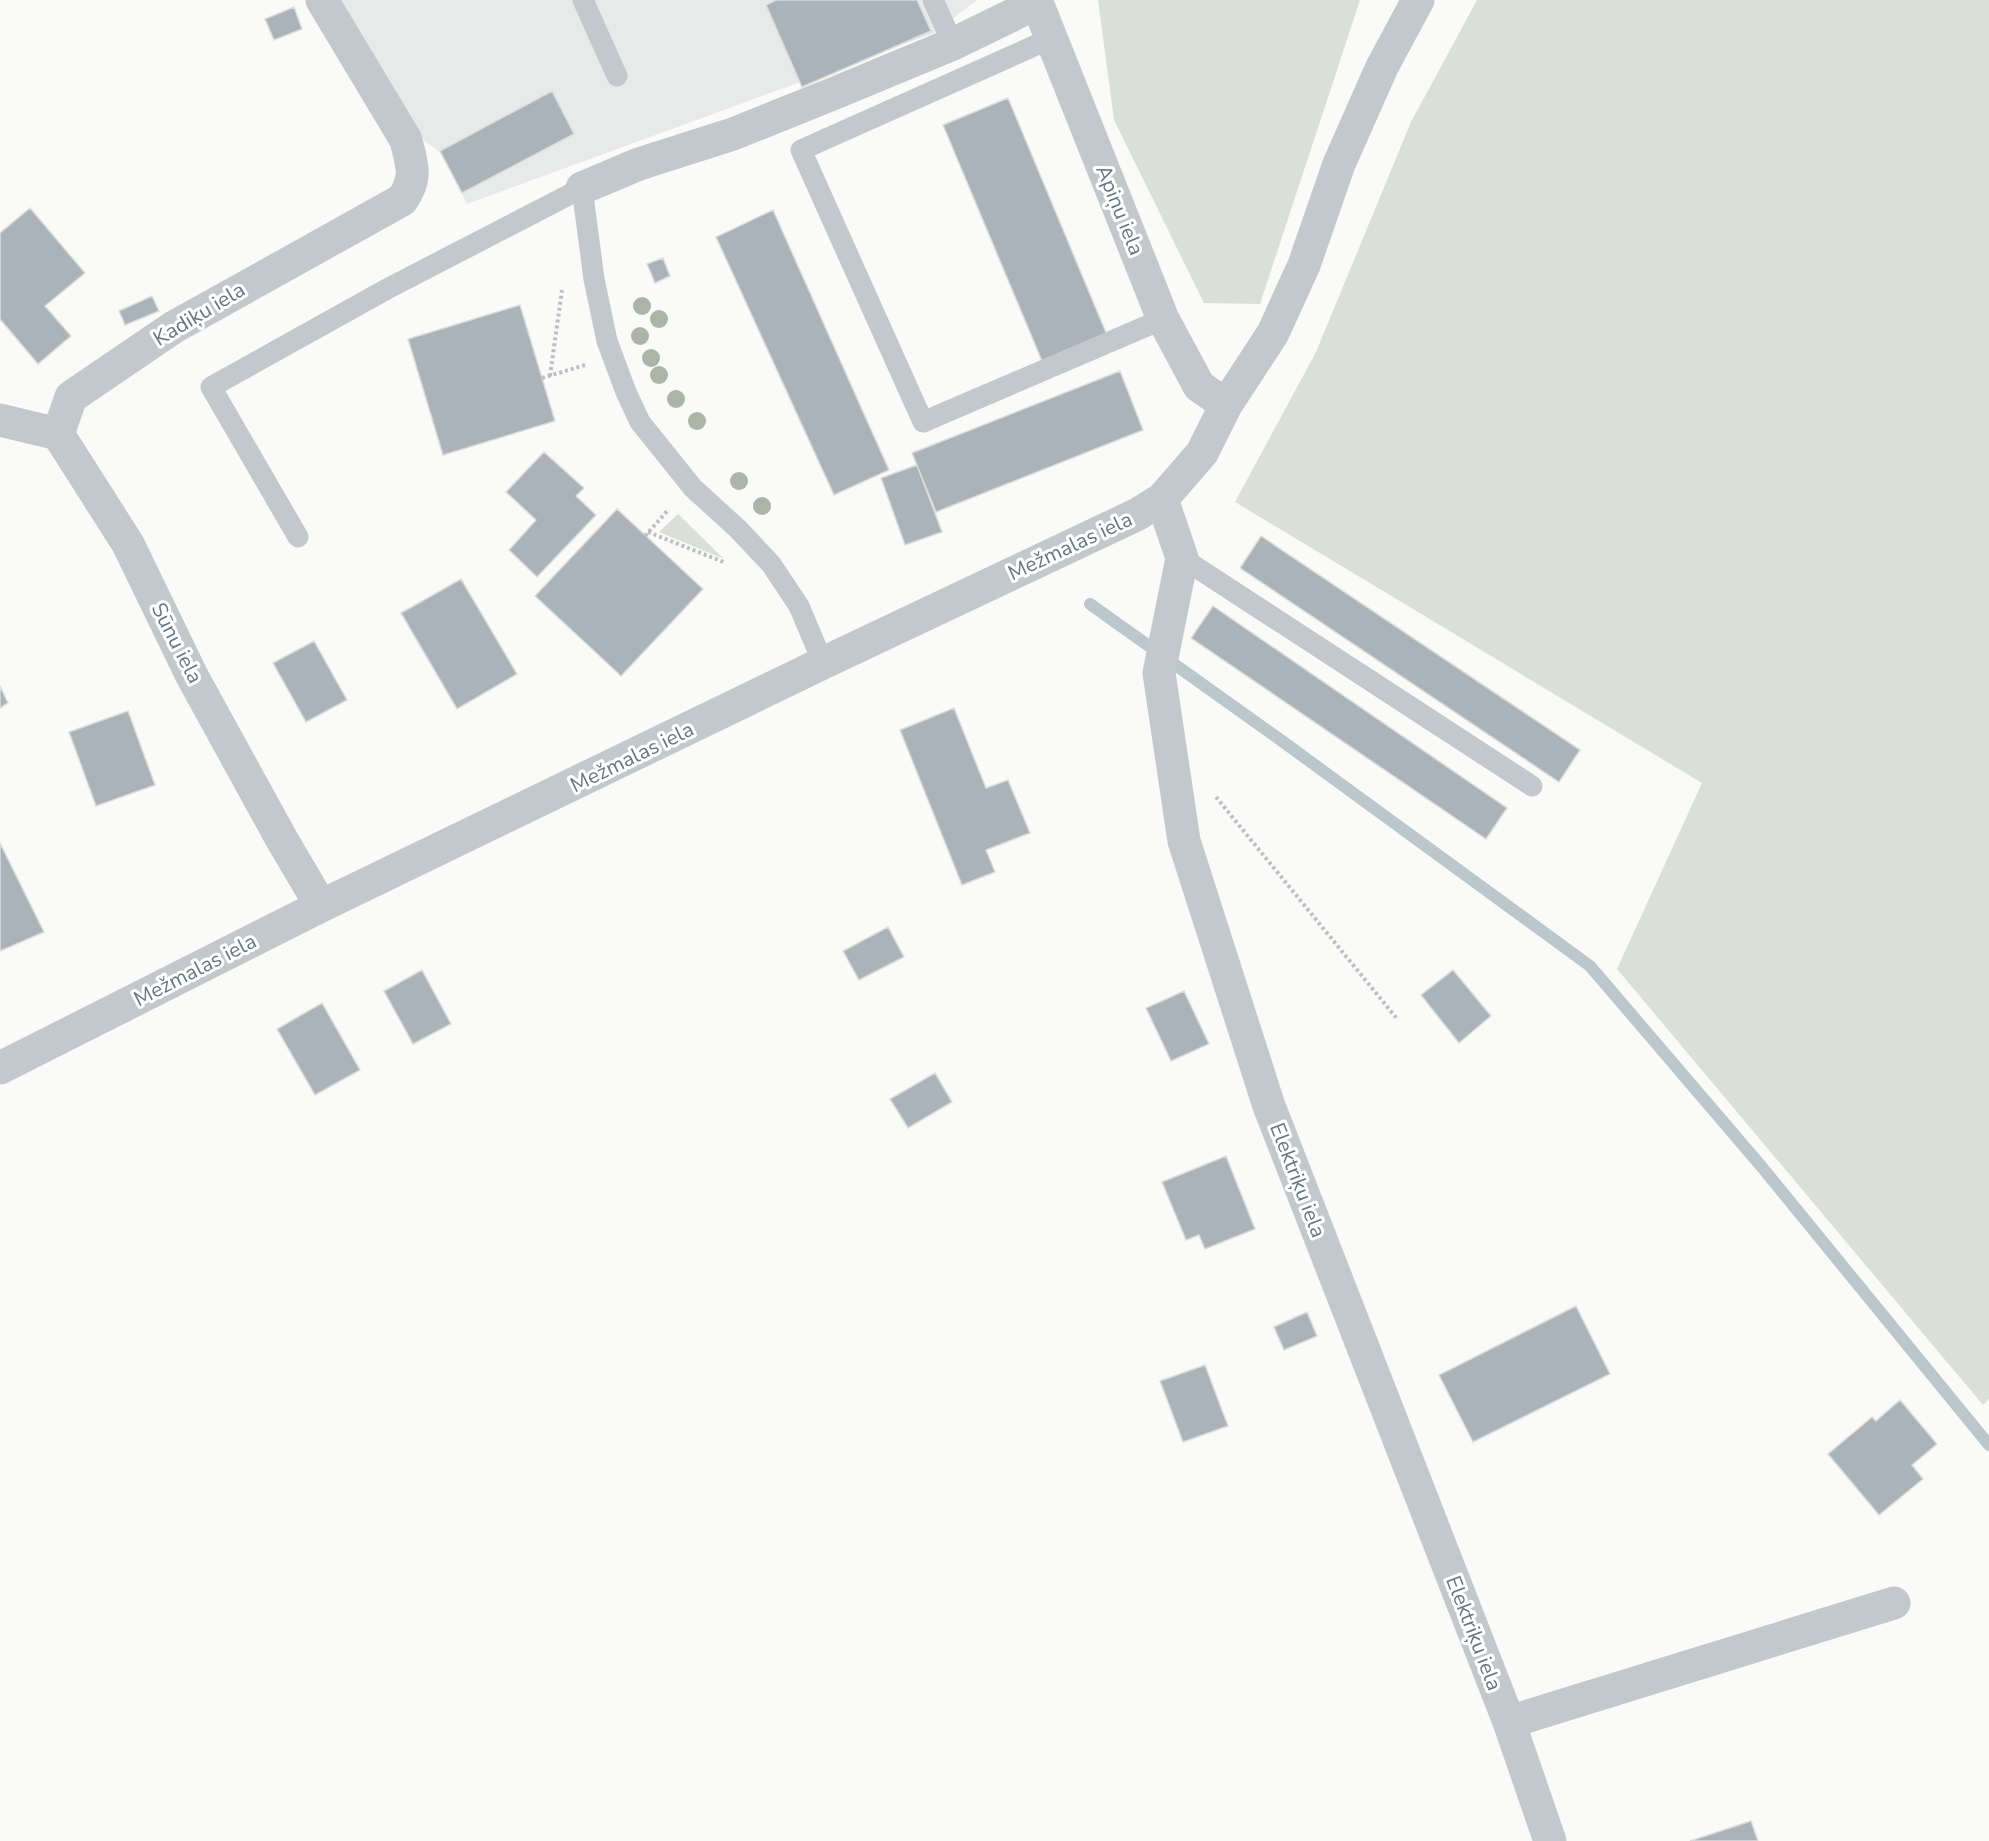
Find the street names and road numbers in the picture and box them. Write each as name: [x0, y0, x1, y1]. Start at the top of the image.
street label: Apiņu iela: [1089, 161, 1151, 259]
street label: Kadiķu iela: [148, 276, 250, 352]
street label: Mežmalas iela: [1003, 505, 1137, 587]
street label: Sūnu iela: [145, 598, 209, 688]
street label: Mežmalas iela: [566, 715, 698, 799]
street label: Mežmalas iela: [129, 927, 261, 1013]
street label: Elektriķu iela: [1263, 1119, 1333, 1241]
street label: Elektriķu iela: [1439, 1572, 1509, 1694]

